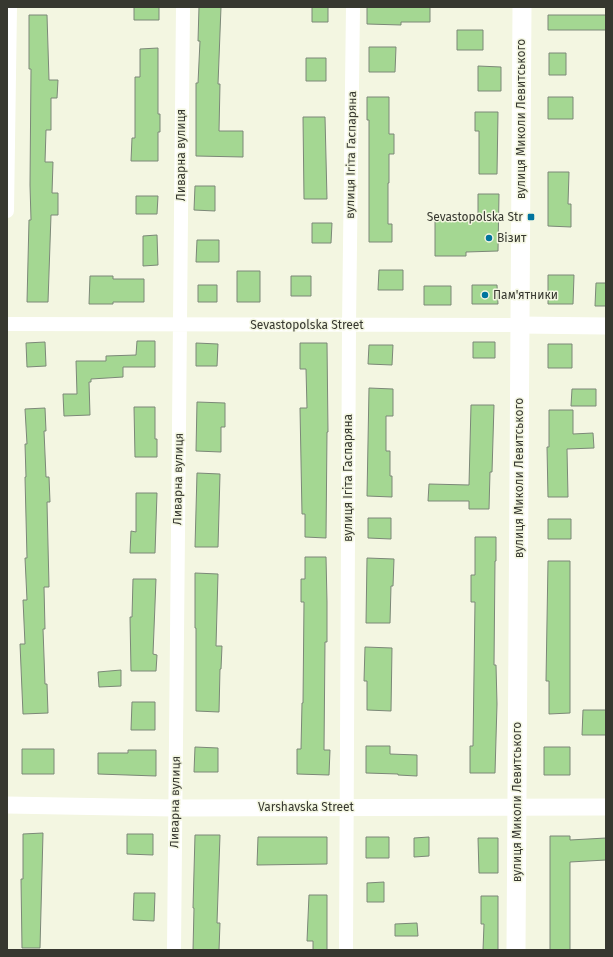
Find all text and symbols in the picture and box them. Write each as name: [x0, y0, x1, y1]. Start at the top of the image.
street label: вулиця Миколи Левитського: [514, 39, 528, 199]
street label: вулиця Ігіта Гаспаряна: [343, 91, 359, 219]
street label: Ливарна вулиця: [174, 109, 188, 201]
place label: Sevastopolska Str: [427, 210, 523, 224]
marker: Sevastopolska Str: [526, 212, 536, 222]
place label: Візит: [497, 231, 527, 245]
marker: Візит: [484, 233, 494, 243]
place label: Пам'ятники: [493, 288, 558, 302]
marker: Пам'ятники: [480, 290, 490, 300]
street label: Sevastopolska Street: [250, 318, 364, 332]
street label: вулиця Миколи Левитського: [512, 398, 526, 558]
street label: вулиця Ігіта Гаспаряна: [341, 414, 355, 542]
street label: Ливарна вулиця: [170, 433, 186, 525]
street label: вулиця Миколи Левитського: [510, 722, 524, 882]
street label: Ливарна вулиця: [167, 756, 183, 848]
street label: Varshavska Street: [258, 800, 355, 814]

